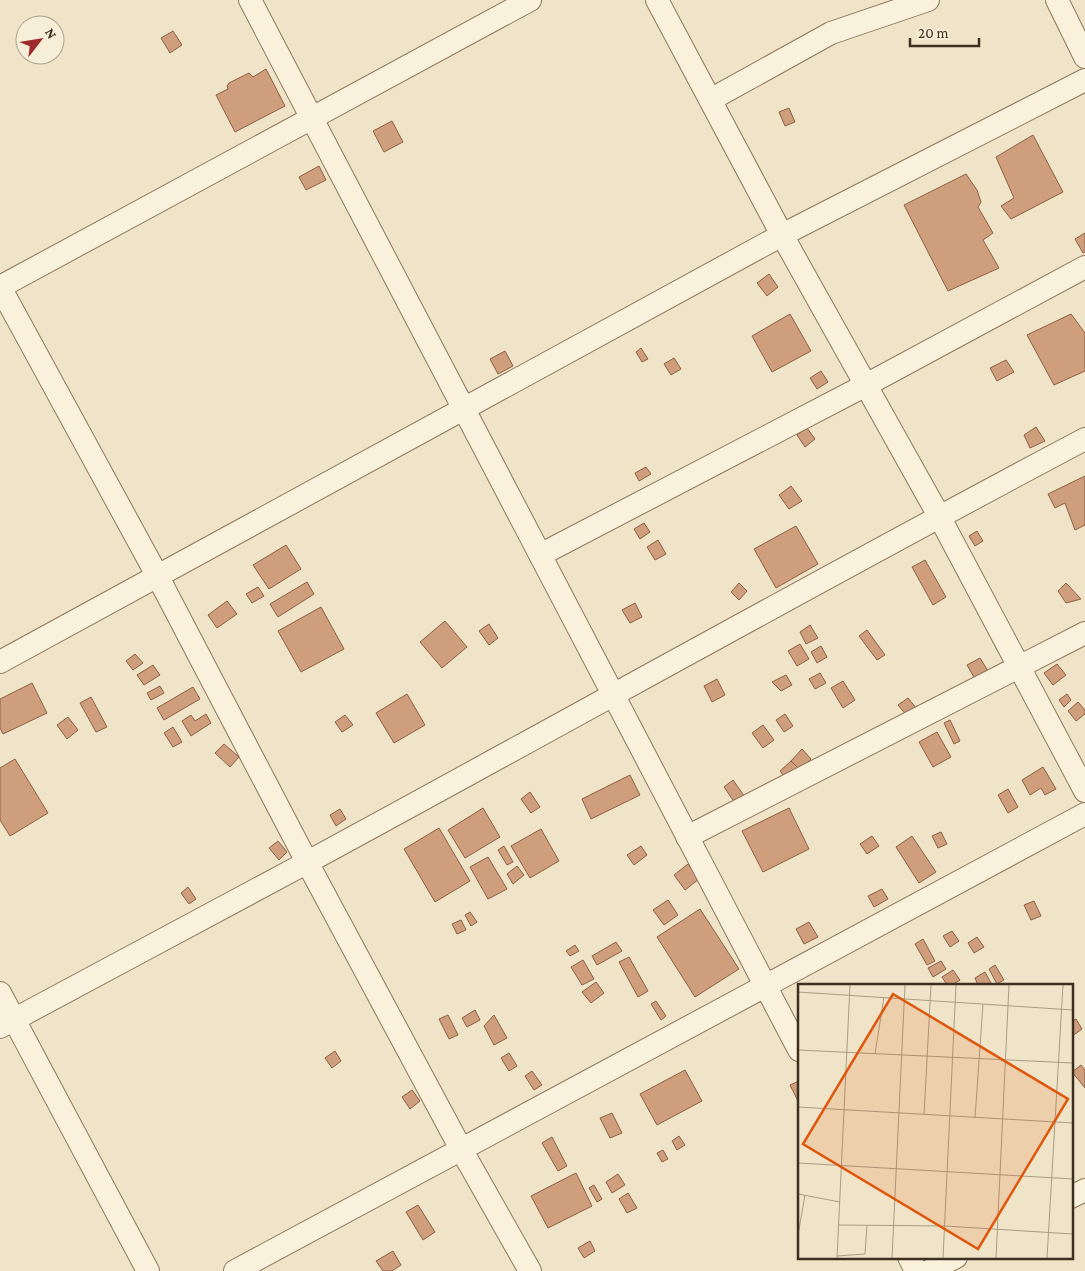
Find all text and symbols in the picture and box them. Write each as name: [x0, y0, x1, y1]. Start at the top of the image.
north arrow: [15, 15, 65, 65]
scale bar: [910, 15, 979, 47]
text: N: [42, 25, 61, 42]
text: 20 m: [918, 25, 949, 41]
inset map: [798, 984, 1072, 1258]

